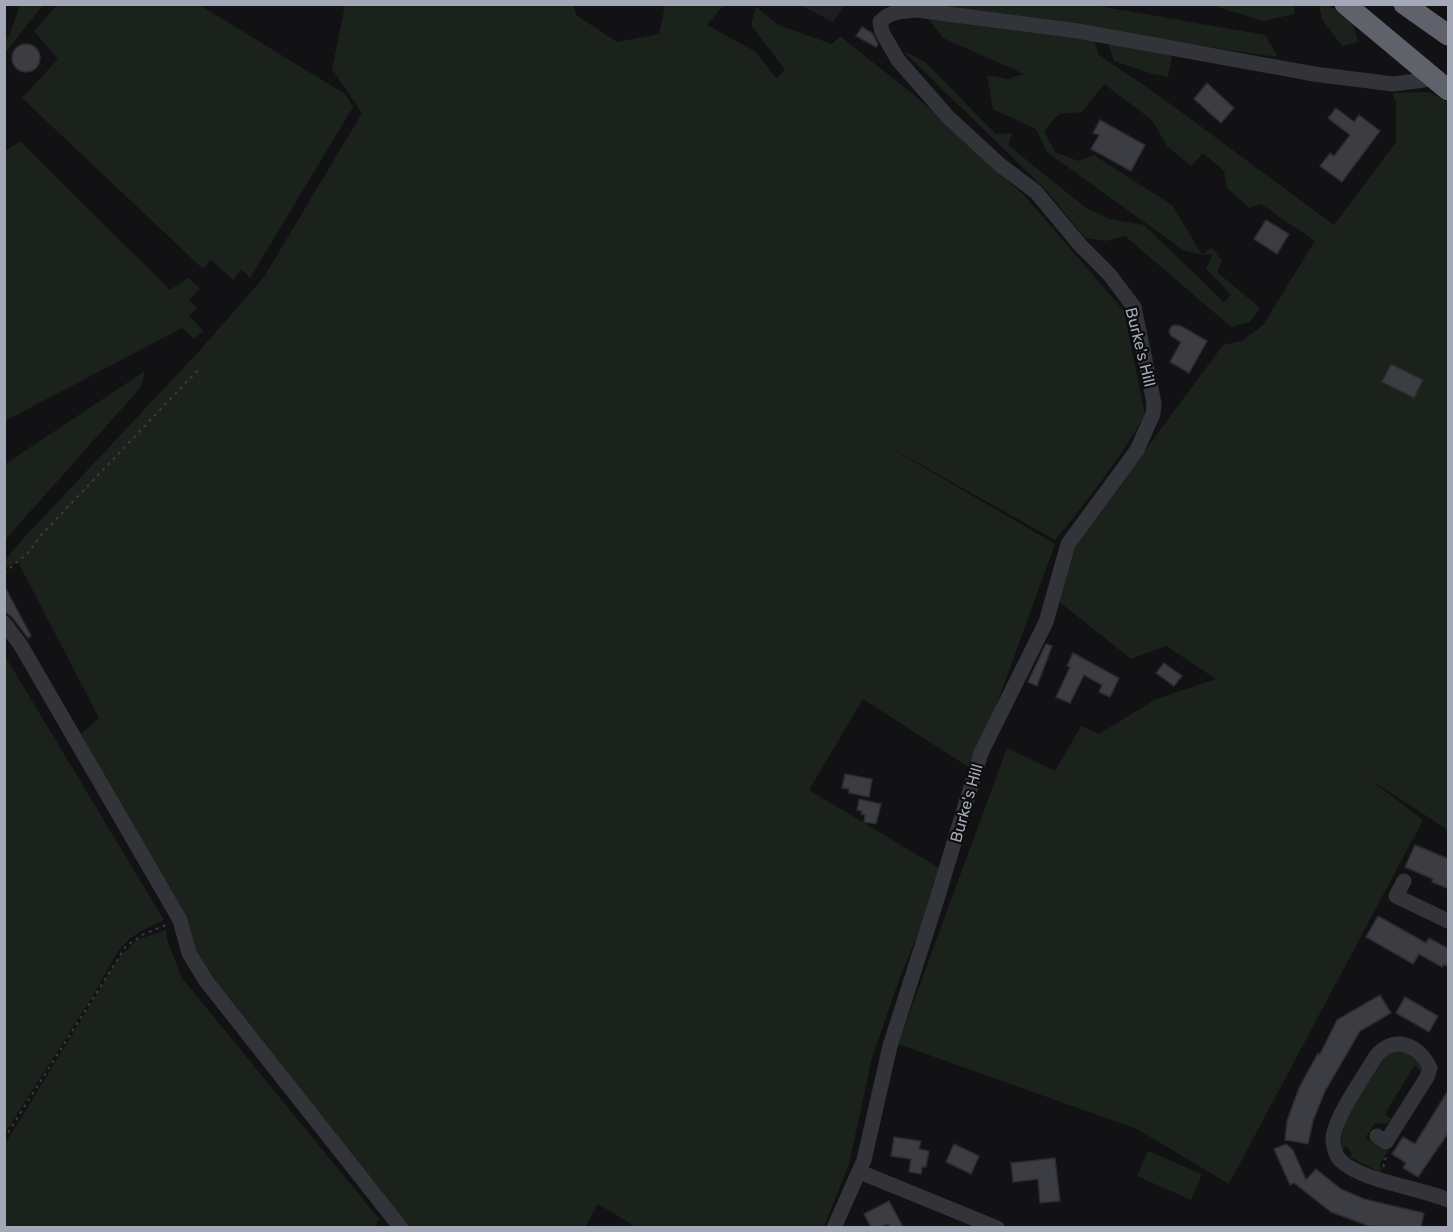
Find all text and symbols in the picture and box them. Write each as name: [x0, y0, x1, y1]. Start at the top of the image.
street label: Burke's Hill: [1121, 305, 1160, 389]
street label: Burke's Hill: [946, 762, 987, 845]

